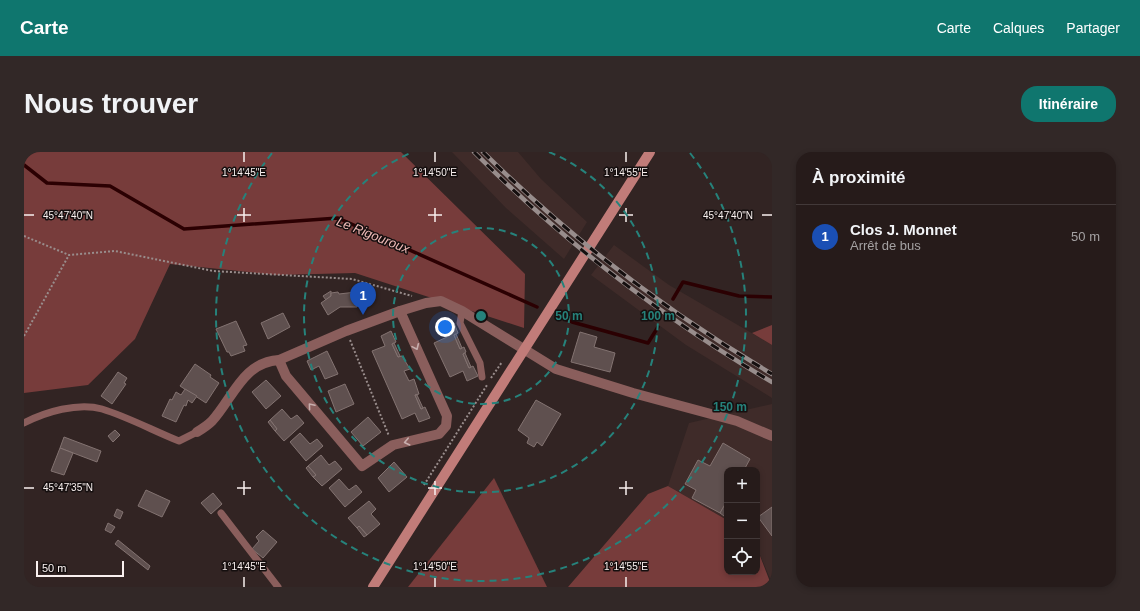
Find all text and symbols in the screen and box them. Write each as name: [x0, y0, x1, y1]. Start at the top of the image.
text: Carte: [20, 17, 69, 38]
text: Carte: [937, 20, 971, 36]
text: Calques: [993, 20, 1044, 36]
text: Partager: [1066, 20, 1120, 36]
button: Itinéraire: [1021, 86, 1116, 122]
text: Nous trouver: [24, 88, 198, 119]
text: 1°14'45"E: [222, 167, 266, 178]
text: 1°14'50"E: [413, 167, 457, 178]
text: 1°14'55"E: [604, 167, 648, 178]
text: À proximité: [812, 168, 906, 187]
text: 45°47'40"N: [43, 210, 93, 221]
text: 45°47'40"N: [703, 210, 753, 221]
water label: Le Rigouroux: [334, 214, 412, 257]
text: Clos J. Monnet: [850, 221, 957, 238]
text: 1: [821, 229, 829, 244]
text: 50 m: [1071, 229, 1100, 244]
text: Arrêt de bus: [850, 238, 921, 253]
pin: 1: [350, 282, 376, 315]
centre of rings: [474, 309, 488, 323]
text: 50 m: [555, 309, 583, 323]
text: 100 m: [641, 309, 675, 323]
your location: [435, 317, 455, 337]
one-way arrow: [411, 342, 419, 350]
text: 150 m: [713, 400, 747, 414]
one-way arrow: [309, 403, 316, 411]
one-way arrow: [404, 437, 410, 445]
map controls: [724, 467, 760, 575]
button: +: [724, 467, 760, 503]
text: 45°47'35"N: [43, 482, 93, 493]
button: −: [724, 503, 760, 539]
button: locate: [724, 539, 760, 575]
scale bar: [36, 559, 124, 578]
text: 1°14'45"E: [222, 561, 266, 572]
text: 1°14'50"E: [413, 561, 457, 572]
text: 1°14'55"E: [604, 561, 648, 572]
text: 50 m: [42, 562, 66, 574]

